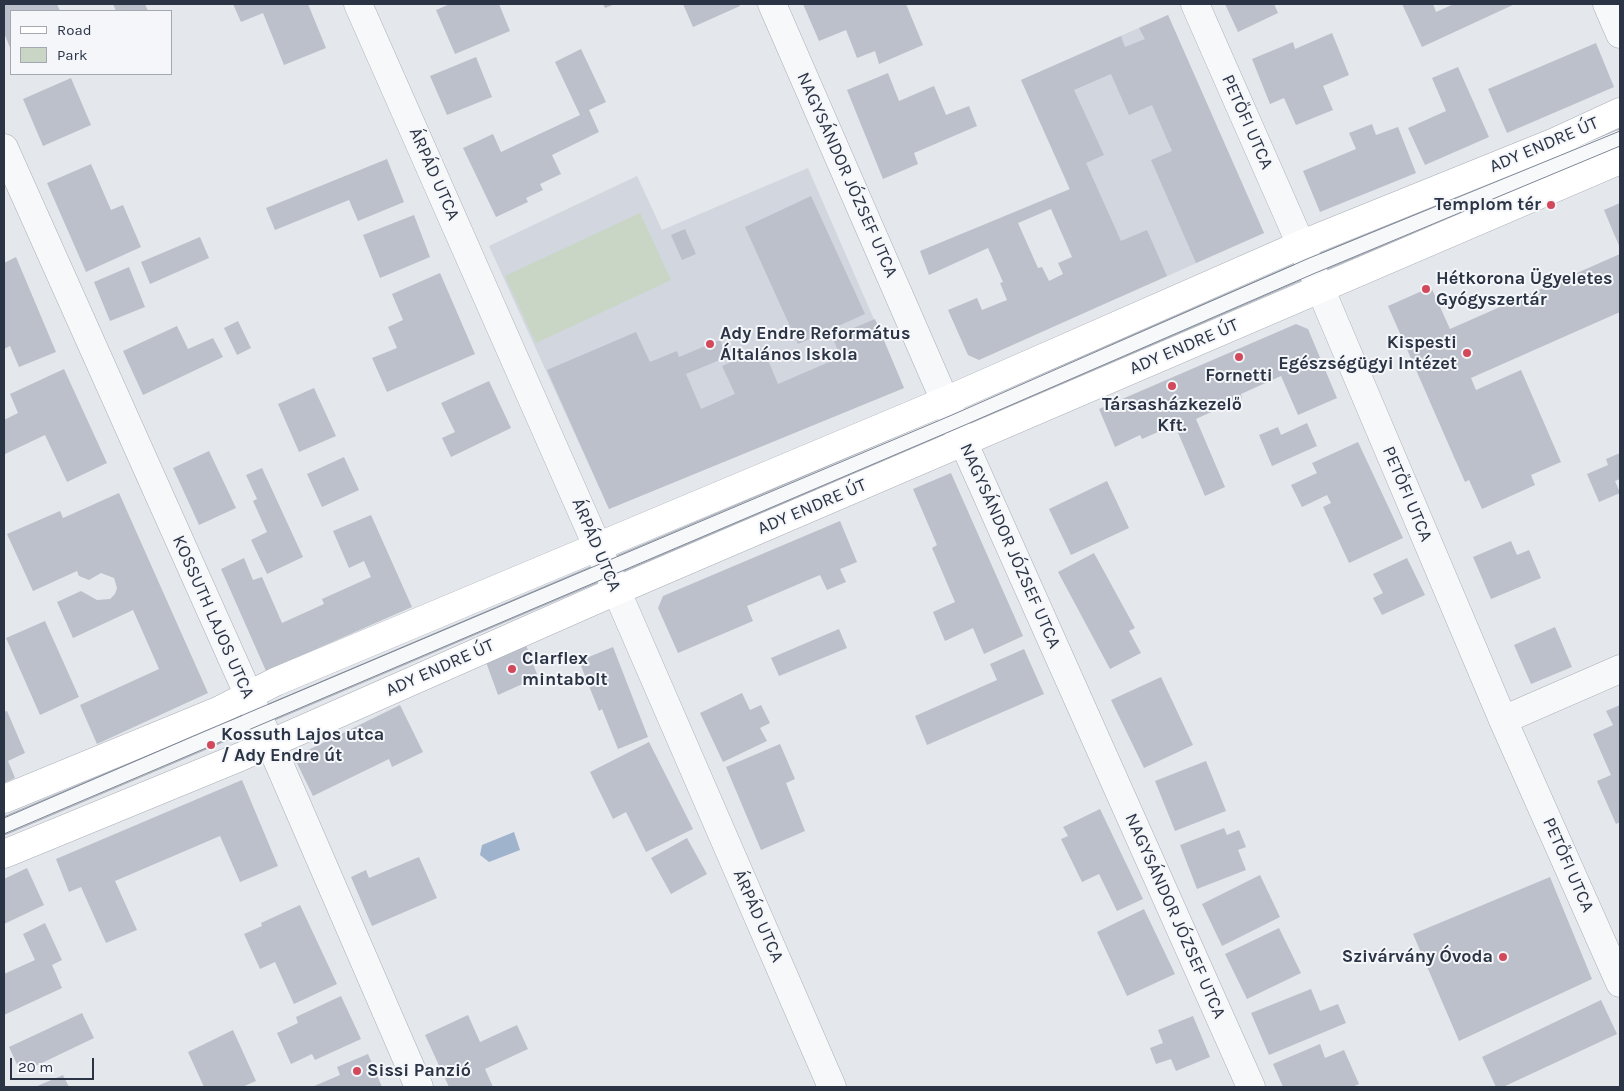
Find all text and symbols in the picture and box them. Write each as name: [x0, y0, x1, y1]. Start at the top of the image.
legend: [10, 10, 172, 75]
text: Road: [57, 21, 92, 39]
text: Park: [57, 46, 87, 64]
street label: NAGYSÁNDOR JÓZSEF UTCA: [792, 69, 902, 281]
street label: PETŐFI UTCA: [1216, 71, 1278, 173]
street label: ADY ENDRE ÚT: [1486, 112, 1602, 178]
street label: ÁRPÁD UTCA: [404, 124, 464, 224]
place label: Templom tér: [1434, 194, 1541, 216]
marker: Templom tér: [1545, 199, 1557, 211]
place label: Hétkorona Ügyeletes Gyógyszertár: [1436, 268, 1613, 310]
marker: Hétkorona Ügyeletes Gyógyszertár: [1420, 283, 1432, 295]
street label: ADY ENDRE ÚT: [1126, 314, 1242, 380]
place label: Ady Endre Református Általános Iskola: [720, 323, 910, 366]
place label: Kispesti Egészségügyi Intézet: [1278, 332, 1457, 374]
marker: Ady Endre Református Általános Iskola: [704, 338, 716, 350]
marker: Kispesti Egészségügyi Intézet: [1461, 347, 1473, 359]
marker: Fornetti: [1233, 351, 1245, 363]
place label: Fornetti: [1205, 365, 1273, 387]
marker: Társasházkezelő Kft.: [1166, 380, 1178, 392]
place label: Társasházkezelő Kft.: [1102, 394, 1242, 436]
street label: NAGYSÁNDOR JÓZSEF UTCA: [955, 440, 1065, 652]
street label: PETŐFI UTCA: [1377, 443, 1437, 545]
street label: ADY ENDRE ÚT: [754, 474, 870, 540]
street label: ÁRPÁD UTCA: [567, 495, 625, 595]
street label: KOSSUTH LAJOS UTCA: [167, 532, 259, 702]
street label: ADY ENDRE ÚT: [382, 634, 498, 702]
place label: Clarflex mintabolt: [522, 648, 608, 691]
marker: Clarflex mintabolt: [506, 663, 518, 675]
place label: Kossuth Lajos utca / Ady Endre út: [221, 724, 384, 766]
marker: Kossuth Lajos utca / Ady Endre út: [205, 739, 217, 751]
street label: NAGYSÁNDOR JÓZSEF UTCA: [1120, 810, 1230, 1022]
street label: PETŐFI UTCA: [1537, 814, 1599, 916]
street label: ÁRPÁD UTCA: [728, 866, 788, 966]
place label: Szivárvány Óvoda: [1342, 946, 1493, 968]
marker: Szivárvány Óvoda: [1497, 951, 1509, 963]
scale bar: [12, 1048, 96, 1080]
text: 20 m: [18, 1058, 53, 1076]
place label: Sissi Panzió: [367, 1060, 471, 1082]
marker: Sissi Panzió: [351, 1065, 363, 1077]

